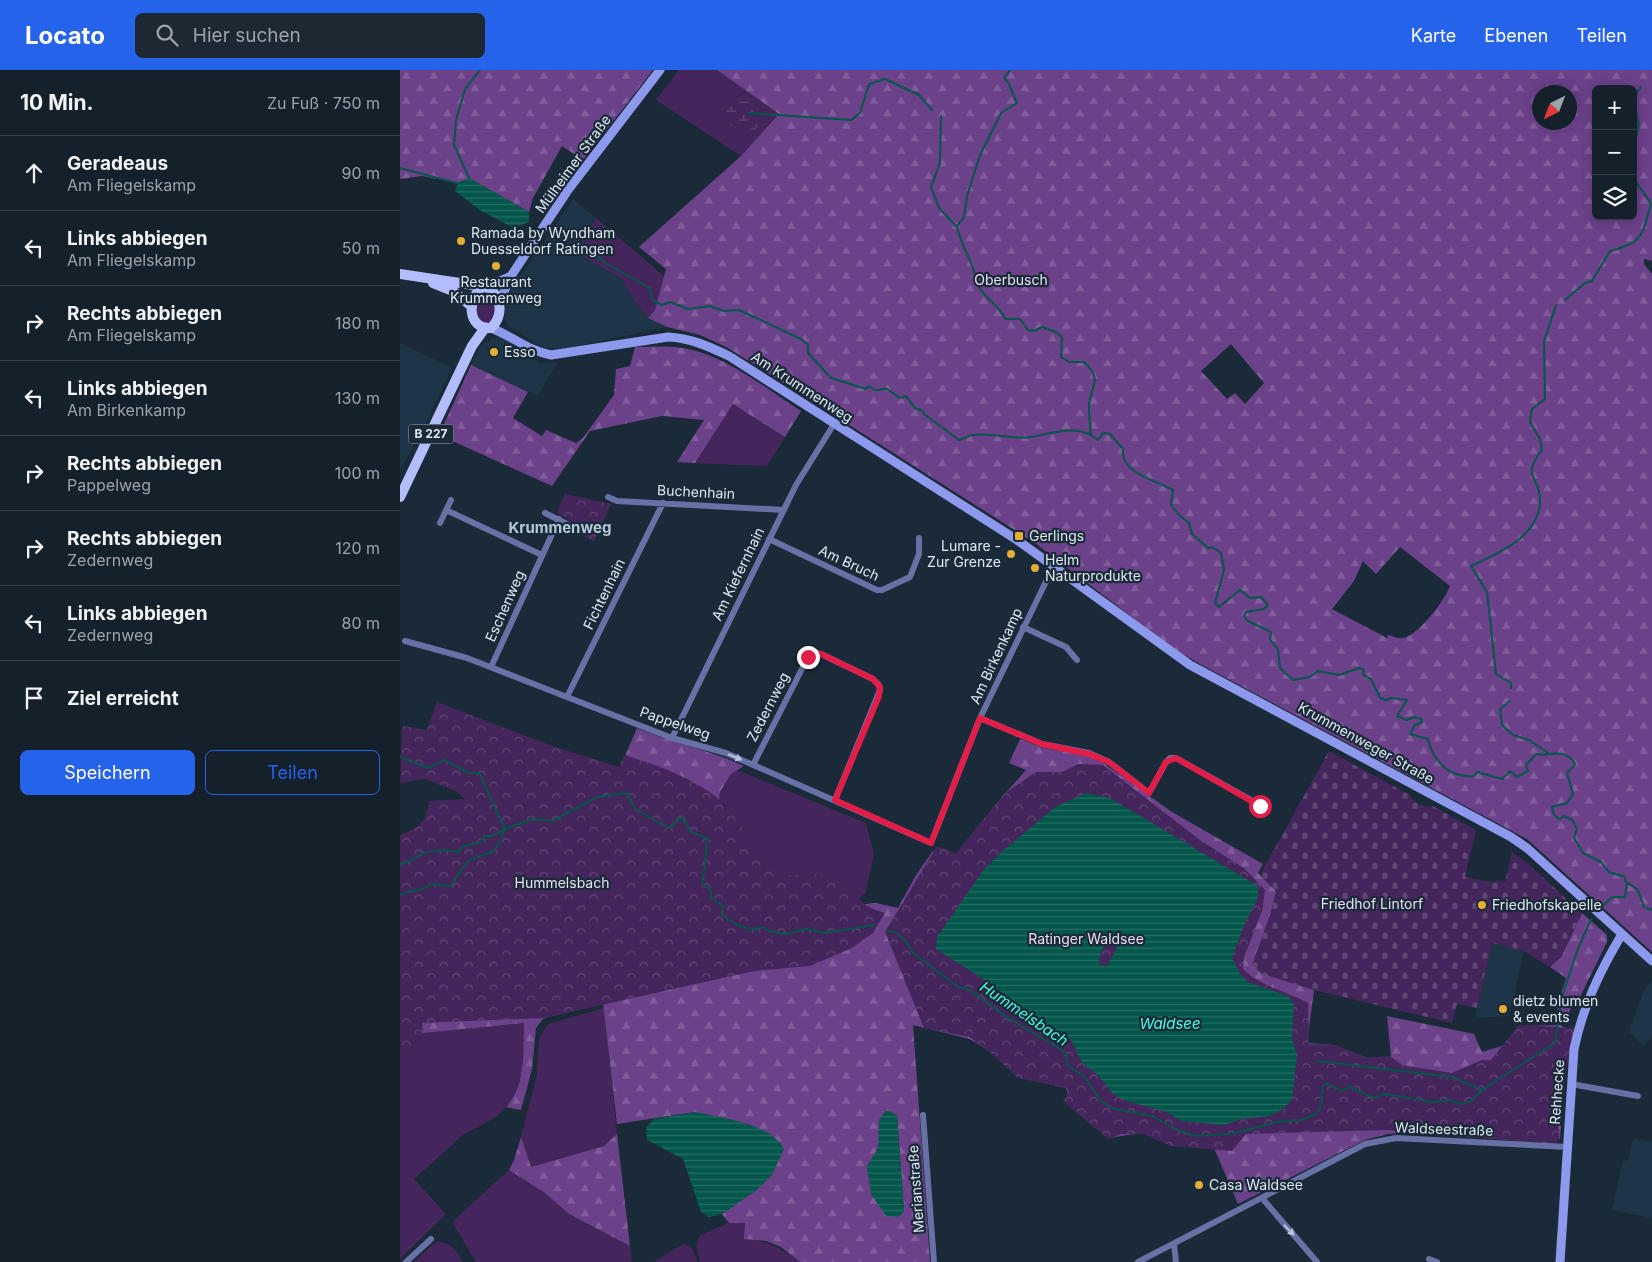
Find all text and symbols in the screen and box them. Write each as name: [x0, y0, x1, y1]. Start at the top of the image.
search box: [135, 13, 485, 58]
text: Locato: [25, 21, 105, 50]
icon: search: [153, 21, 181, 49]
text: Hier suchen: [193, 24, 301, 47]
text: Karte: [1411, 25, 1456, 46]
text: Ebenen: [1484, 25, 1548, 46]
text: Teilen: [1576, 25, 1627, 46]
north arrow: [1532, 85, 1577, 130]
map controls: [1592, 85, 1637, 220]
button: +: [1592, 85, 1637, 130]
text: 10 Min.: [20, 90, 94, 115]
text: Zu Fuß · 750 m: [267, 93, 380, 113]
street label: Mülheimer Straße: [531, 111, 614, 216]
button: −: [1592, 130, 1637, 175]
text: Geradeaus: [67, 152, 168, 175]
icon: ahead: [20, 159, 48, 187]
text: 90 m: [341, 163, 380, 183]
text: Am Fliegelskamp: [67, 175, 196, 195]
button: layers: [1592, 175, 1637, 220]
place label: Ramada by Wyndham Duesseldorf Ratingen: [471, 224, 615, 257]
text: Links abbiegen: [67, 227, 208, 250]
icon: left: [20, 234, 48, 262]
marker: Ramada by Wyndham Duesseldorf Ratingen: [455, 235, 467, 247]
text: 50 m: [342, 238, 380, 258]
text: Am Fliegelskamp: [67, 250, 196, 270]
marker: Restaurant Krummenweg: [490, 260, 502, 272]
park label: Oberbusch: [974, 271, 1048, 288]
place label: Restaurant Krummenweg: [450, 273, 542, 306]
text: Rechts abbiegen: [67, 302, 222, 325]
icon: right: [20, 309, 48, 337]
text: 180 m: [335, 313, 380, 333]
text: Am Fliegelskamp: [67, 325, 196, 345]
place label: Esso: [504, 343, 536, 360]
marker: Esso: [488, 346, 500, 358]
street label: Am Krummenweg: [748, 347, 856, 426]
text: Links abbiegen: [67, 377, 208, 400]
icon: left: [20, 384, 48, 412]
text: 130 m: [335, 388, 380, 408]
text: Am Birkenkamp: [67, 400, 186, 420]
road number: B 227: [408, 424, 454, 444]
text: Rechts abbiegen: [67, 452, 222, 475]
icon: right: [20, 459, 48, 487]
text: 100 m: [335, 463, 380, 483]
text: Pappelweg: [67, 475, 151, 495]
street label: Buchenhain: [657, 481, 735, 502]
district label: Krummenweg: [509, 518, 611, 537]
street label: Am Kiefernhain: [708, 524, 767, 623]
text: Rechts abbiegen: [67, 527, 222, 550]
place label: Gerlings: [1029, 527, 1084, 544]
marker: Gerlings: [1013, 530, 1025, 542]
icon: right: [20, 534, 48, 562]
place label: Lumare - Zur Grenze: [927, 537, 1001, 570]
text: 120 m: [335, 538, 380, 558]
street label: Am Bruch: [816, 541, 882, 584]
marker: Lumare - Zur Grenze: [1005, 548, 1017, 560]
text: Zedernweg: [67, 550, 153, 570]
place label: Helm Naturprodukte: [1045, 551, 1141, 584]
street label: Fichtenhain: [579, 556, 628, 632]
marker: Helm Naturprodukte: [1029, 562, 1041, 574]
street label: Eschenweg: [481, 567, 528, 644]
text: Links abbiegen: [67, 602, 208, 625]
street label: Am Birkenkamp: [966, 605, 1025, 707]
icon: left: [20, 609, 48, 637]
text: 80 m: [341, 613, 380, 633]
text: Zedernweg: [67, 625, 153, 645]
route end: [797, 646, 820, 669]
street label: Zedernweg: [743, 669, 792, 744]
icon: arrive: [20, 684, 48, 712]
text: Ziel erreicht: [67, 687, 179, 710]
street label: Krummenweger Straße: [1295, 698, 1437, 787]
street label: Pappelweg: [638, 703, 713, 743]
button: Speichern: [20, 750, 195, 795]
button: Teilen: [205, 750, 380, 795]
one-way arrow: [728, 754, 742, 762]
route start: [1249, 795, 1272, 818]
park label: Hummelsbach: [515, 874, 610, 891]
park label: Friedhof Lintorf: [1321, 895, 1423, 912]
place label: Friedhofskapelle: [1492, 896, 1602, 913]
marker: Friedhofskapelle: [1476, 899, 1488, 911]
park label: Ratinger Waldsee: [1028, 930, 1144, 947]
water label: Hummelsbach: [977, 977, 1072, 1050]
place label: dietz blumen & events: [1513, 992, 1598, 1025]
marker: dietz blumen & events: [1497, 1003, 1509, 1015]
water label: Waldsee: [1139, 1014, 1201, 1033]
street label: Rehhecke: [1546, 1059, 1567, 1125]
street label: Waldseestraße: [1394, 1118, 1494, 1139]
street label: Merianstraße: [904, 1145, 927, 1233]
place label: Casa Waldsee: [1209, 1176, 1303, 1193]
marker: Casa Waldsee: [1193, 1179, 1205, 1191]
one-way arrow: [1283, 1224, 1295, 1236]

